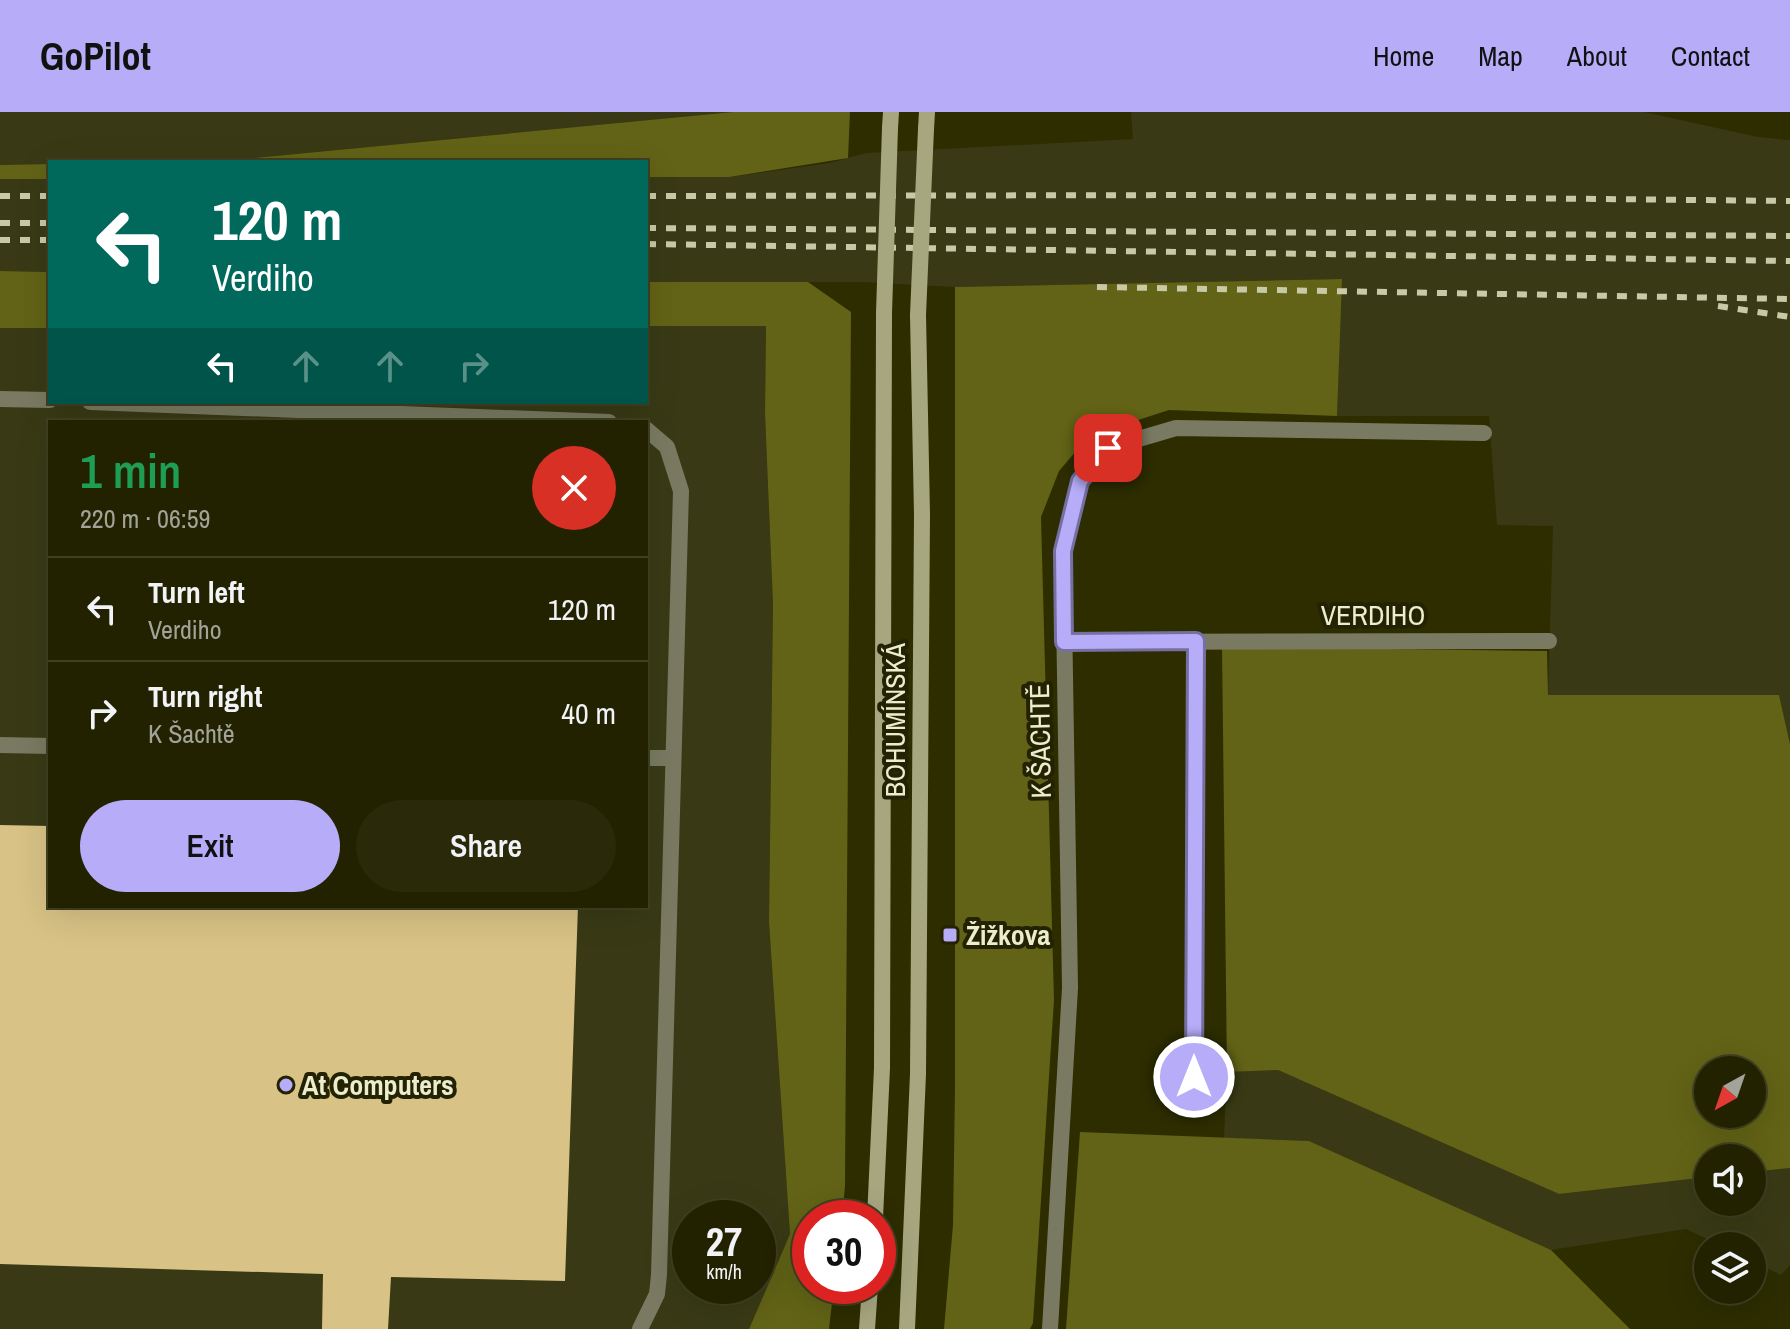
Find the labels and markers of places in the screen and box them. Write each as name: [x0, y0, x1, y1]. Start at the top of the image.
pin: [1074, 414, 1142, 482]
place label: Žižkova: [966, 916, 1050, 954]
marker: Žižkova: [941, 926, 959, 944]
place label: At Computers: [302, 1066, 454, 1104]
marker: At Computers: [277, 1076, 295, 1094]

